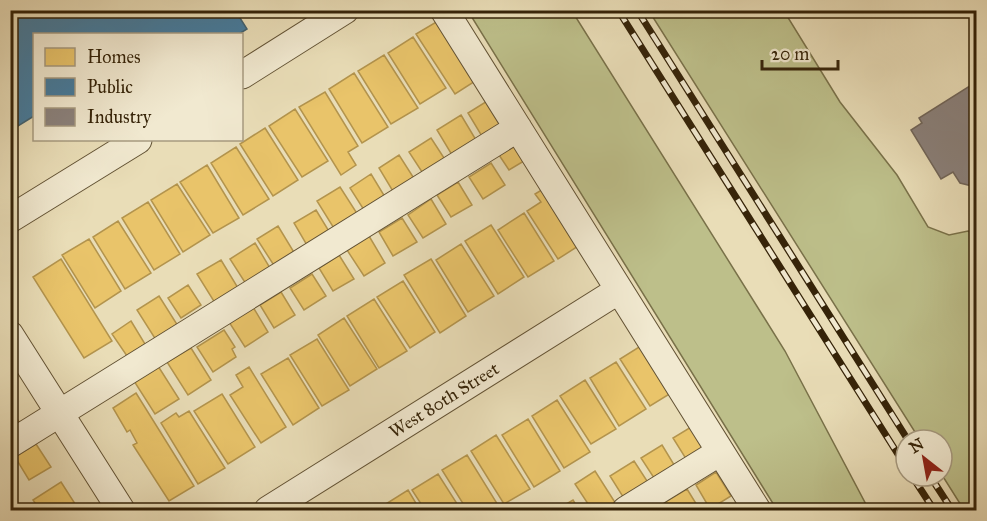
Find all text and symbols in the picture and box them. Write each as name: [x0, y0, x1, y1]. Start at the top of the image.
legend: [33, 33, 243, 141]
scale bar: [762, 33, 838, 71]
text: 20 m: [771, 43, 809, 65]
text: Homes: [87, 46, 141, 68]
text: Public: [87, 76, 133, 98]
text: Industry: [87, 106, 152, 128]
street label: West 80th Street: [385, 357, 504, 443]
north arrow: [894, 428, 954, 488]
text: N: [906, 434, 928, 457]

